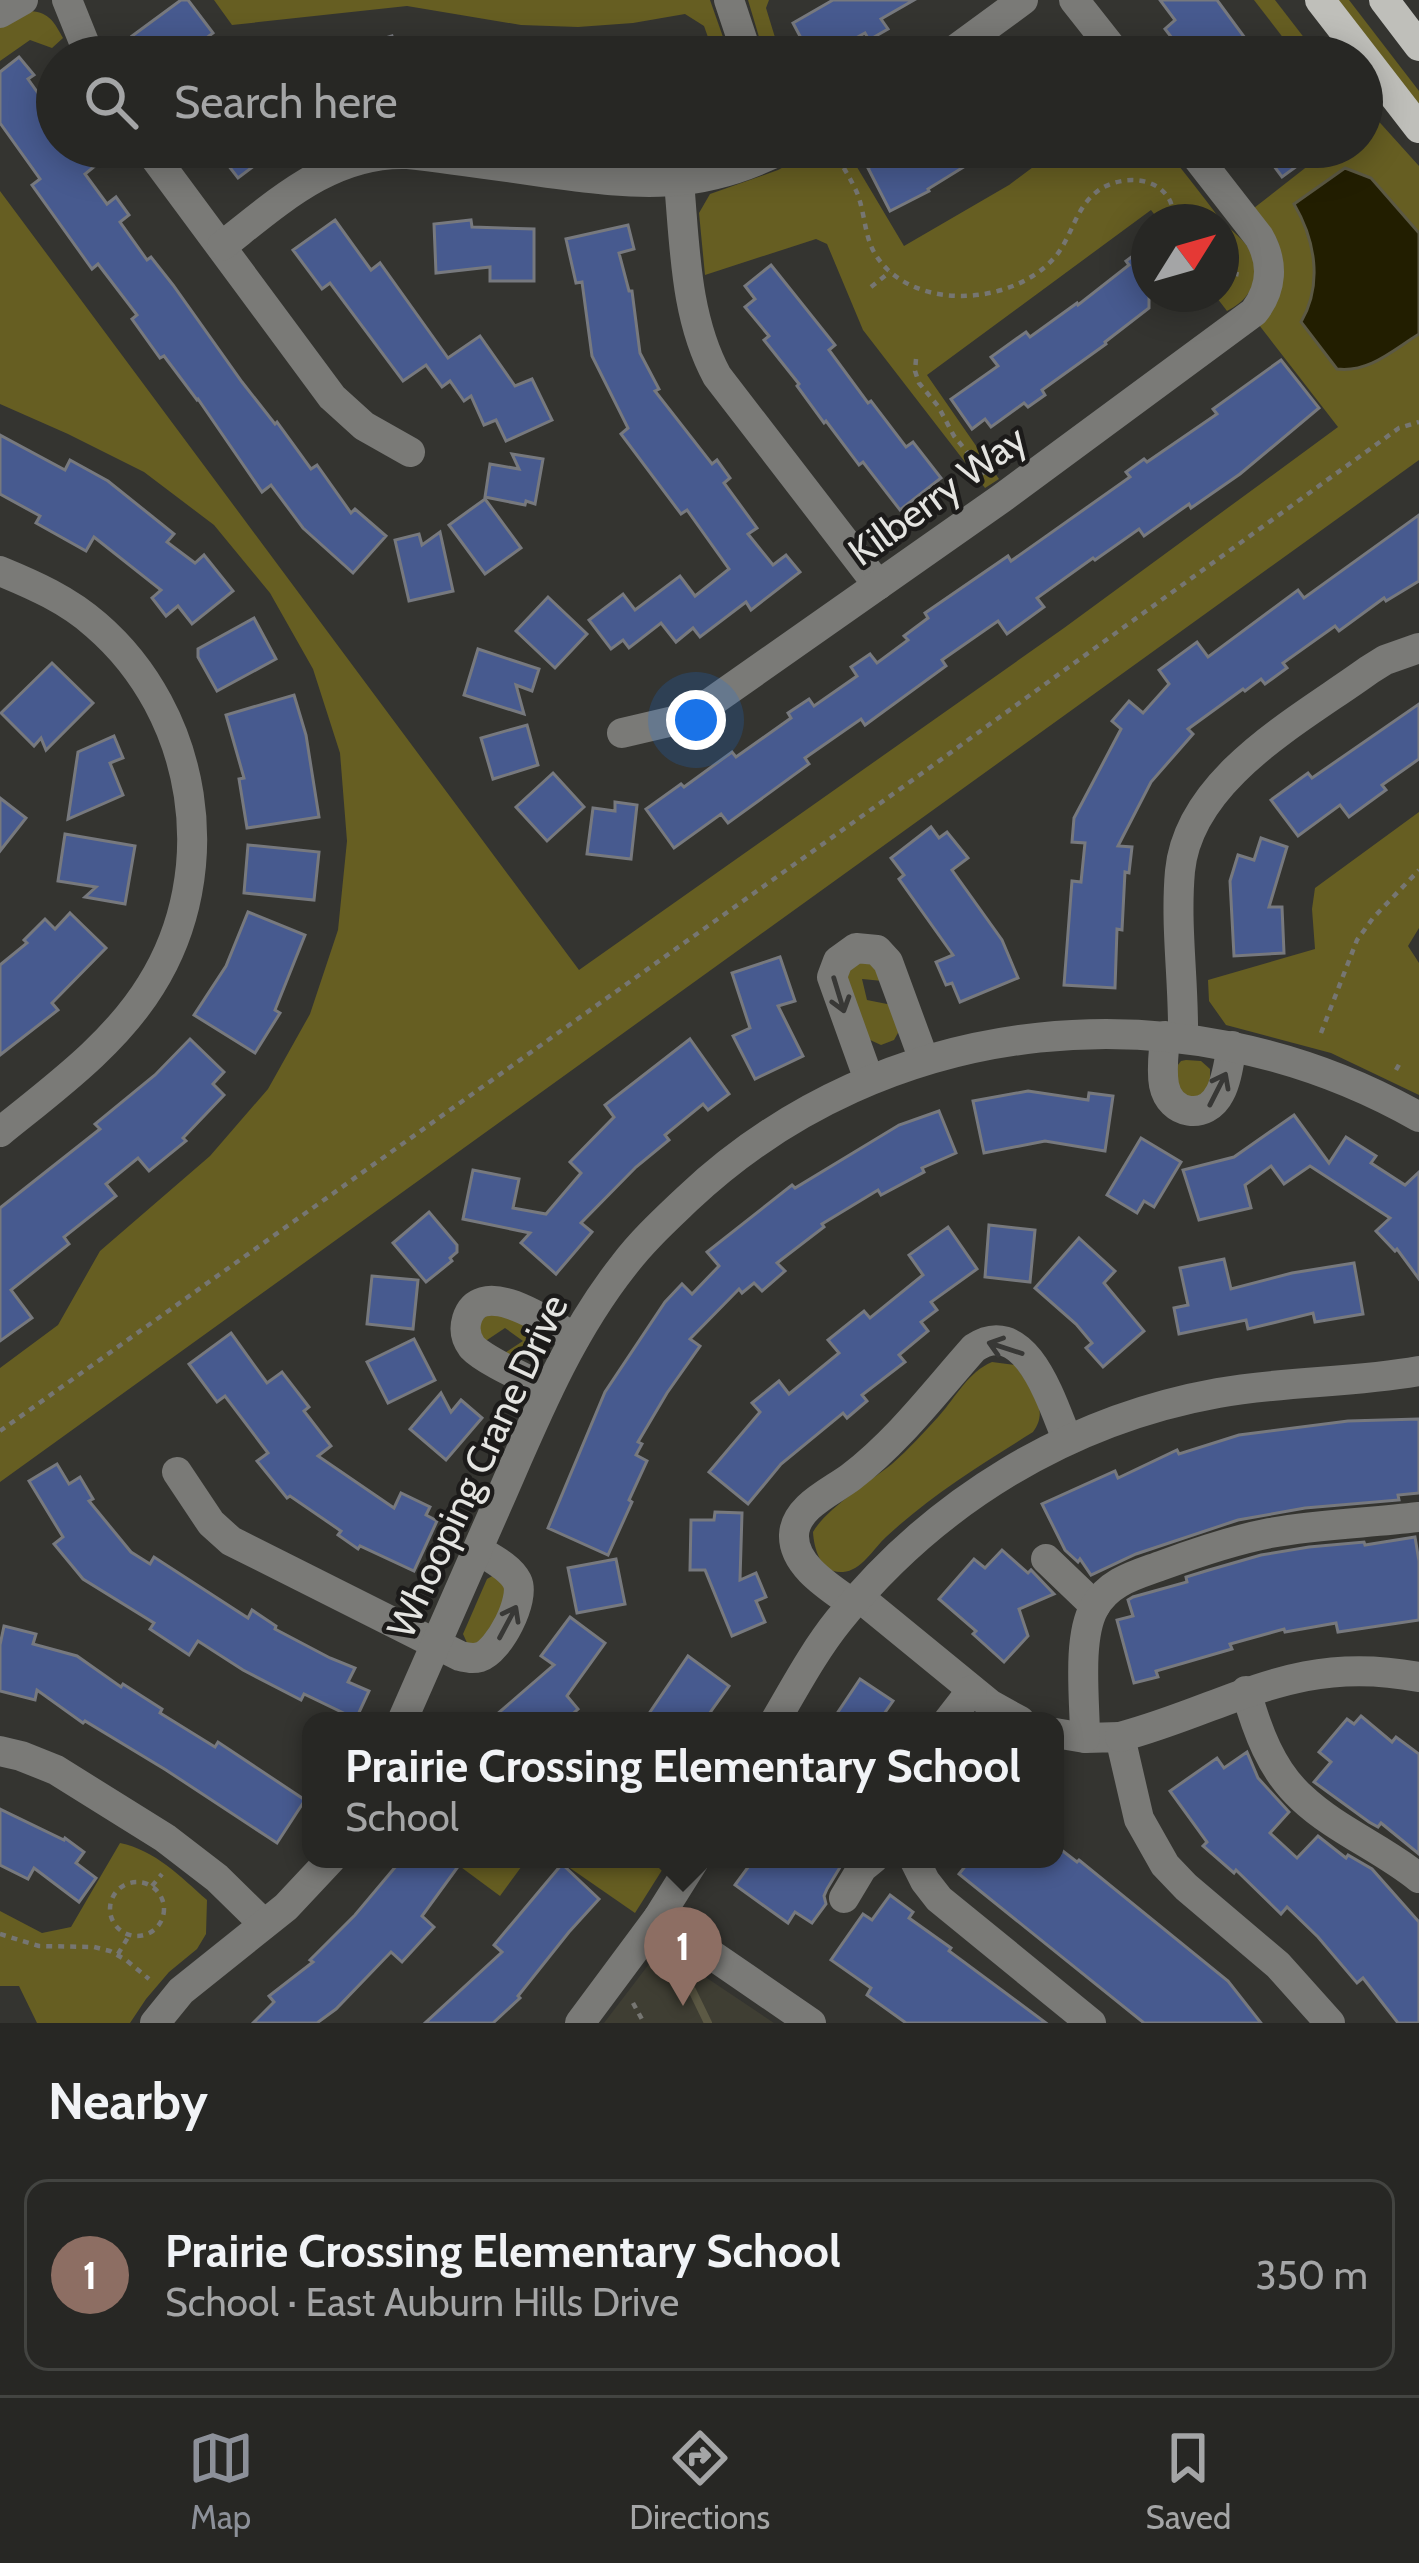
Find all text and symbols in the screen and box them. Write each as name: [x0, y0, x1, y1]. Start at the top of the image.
search box: [36, 36, 1383, 168]
icon: search: [78, 69, 144, 135]
text: Search here: [174, 75, 398, 129]
north arrow: [1131, 204, 1239, 312]
street label: Kilberry Way: [839, 414, 1036, 576]
your location: [666, 690, 726, 750]
one-way arrow: [829, 975, 851, 1013]
one-way arrow: [1207, 1071, 1230, 1107]
street label: Whooping Crane Drive: [376, 1287, 578, 1645]
one-way arrow: [987, 1336, 1025, 1358]
one-way arrow: [497, 1606, 520, 1641]
popup: [302, 1712, 1064, 1868]
text: Prairie Crossing Elementary School: [345, 1739, 1021, 1793]
text: School: [345, 1793, 459, 1841]
pin: 1: [644, 1907, 722, 2006]
text: Nearby: [48, 2070, 208, 2132]
text: Prairie Crossing Elementary School: [165, 2224, 841, 2278]
text: 1: [83, 2251, 97, 2299]
text: 350 m: [1256, 2251, 1368, 2299]
text: School · East Auburn Hills Drive: [165, 2278, 679, 2326]
tab: Map: [188, 2425, 254, 2537]
tab: Directions: [629, 2425, 770, 2537]
tab: Saved: [1146, 2425, 1231, 2537]

